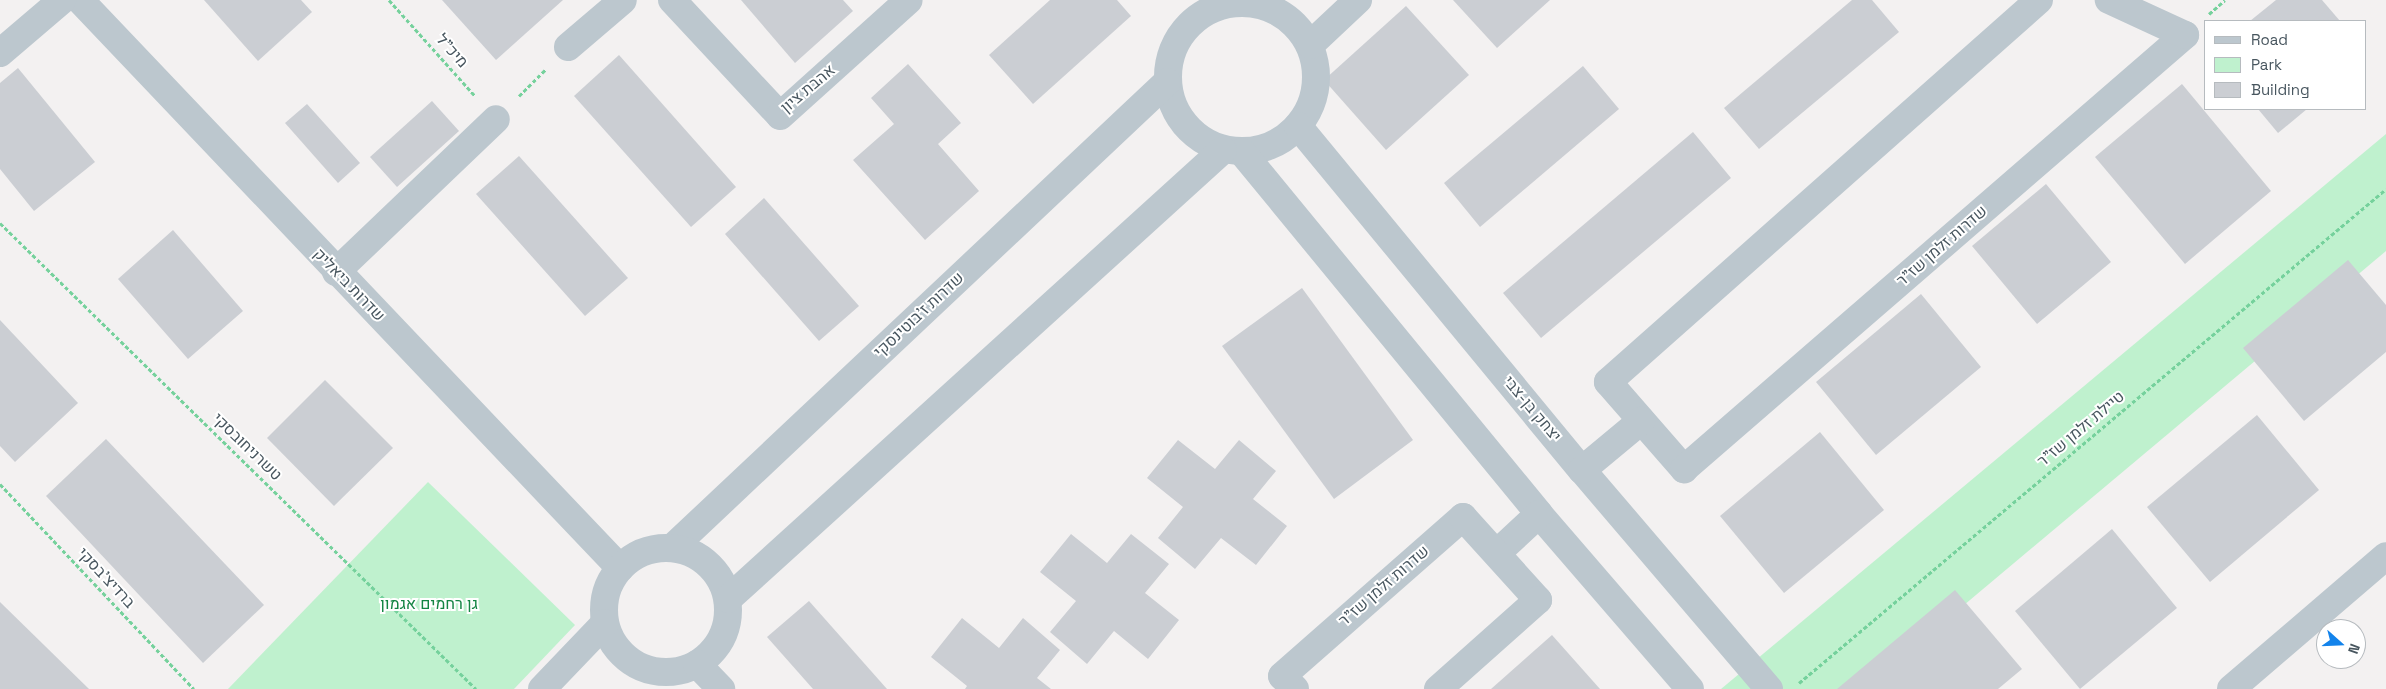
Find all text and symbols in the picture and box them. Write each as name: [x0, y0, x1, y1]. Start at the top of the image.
legend: [2204, 20, 2366, 110]
street label: מיכ"ל: [432, 30, 472, 72]
text: Road: [2251, 30, 2288, 49]
text: Park: [2251, 55, 2282, 74]
street label: אהבת ציון: [777, 61, 839, 117]
text: Building: [2251, 80, 2310, 99]
street label: שדרות זלמן שז"ר: [1893, 202, 1991, 290]
street label: שדרות ביאליק: [309, 244, 389, 326]
street label: שדרות ז'בוטינסקי: [870, 268, 968, 362]
street label: יצחק בן-צבי: [1499, 372, 1565, 446]
street label: טיילת זלמן שז"ר: [2034, 387, 2128, 471]
street label: טשרניחובסקי: [208, 409, 286, 485]
street label: שדרות זלמן שז"ר: [1335, 542, 1433, 630]
street label: ברדיצ'בסקי: [73, 544, 139, 612]
park label: גן רחמים אגמון: [380, 594, 478, 614]
north arrow: [2316, 619, 2366, 669]
text: N: [2344, 641, 2364, 656]

